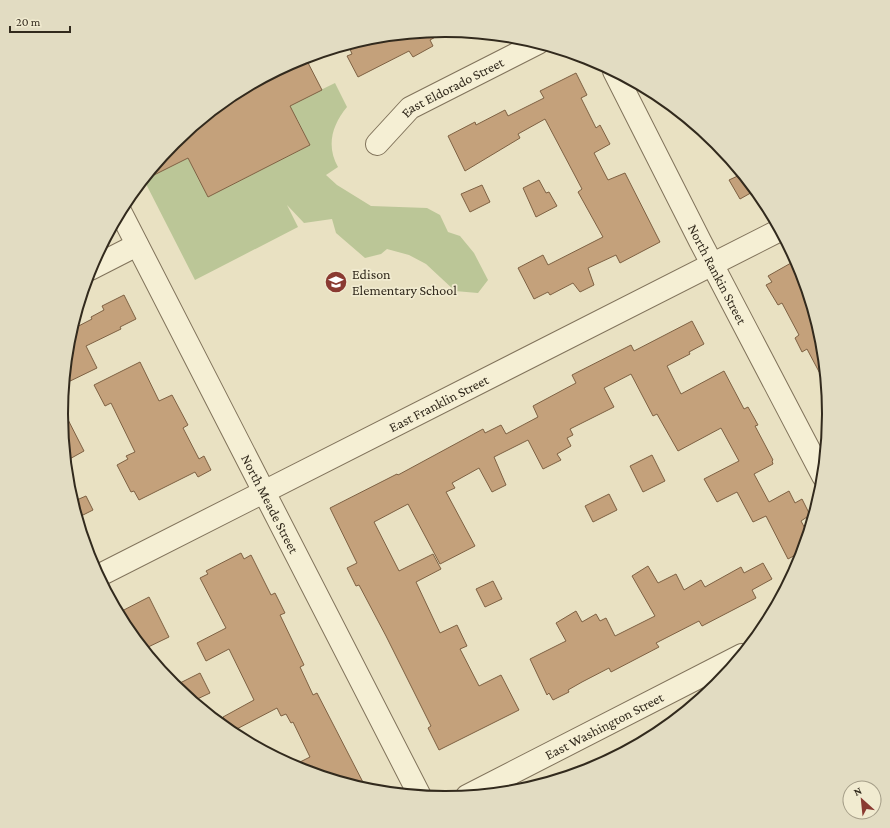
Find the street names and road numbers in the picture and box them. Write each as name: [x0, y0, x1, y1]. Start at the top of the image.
street label: East Eldorado Street: [398, 54, 507, 120]
street label: North Rankin Street: [685, 221, 750, 327]
street label: East Franklin Street: [386, 371, 491, 435]
street label: North Meade Street: [238, 452, 302, 556]
street label: East Washington Street: [542, 689, 666, 763]

